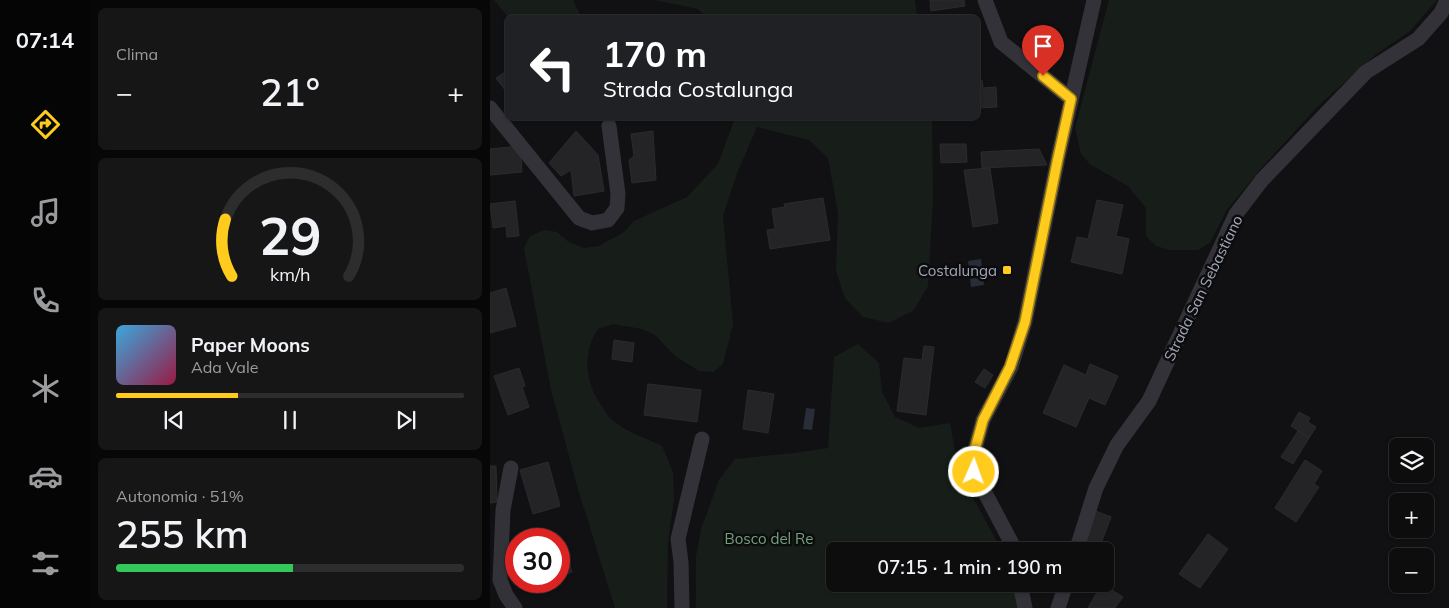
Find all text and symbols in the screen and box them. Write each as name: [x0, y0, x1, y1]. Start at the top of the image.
pin: [1022, 25, 1064, 76]
text: 07:14: [16, 26, 74, 54]
text: 170 m: [603, 32, 707, 76]
icon: arrive: [1029, 32, 1057, 60]
icon: left: [520, 35, 585, 100]
text: Clima: [116, 44, 158, 64]
text: 21°: [260, 68, 320, 116]
text: −: [116, 75, 133, 110]
text: +: [447, 75, 464, 110]
text: Strada Costalunga: [603, 75, 793, 103]
icon: directions: [28, 107, 63, 142]
icon: music: [28, 195, 63, 230]
text: 29: [259, 203, 321, 268]
street label: Strada San Sebastiano: [1159, 212, 1247, 364]
place label: Costalunga: [918, 261, 997, 280]
text: km/h: [270, 263, 310, 285]
marker: Costalunga: [1001, 264, 1013, 276]
icon: phone: [28, 283, 63, 318]
text: Paper Moons: [191, 333, 310, 357]
text: Ada Vale: [191, 357, 258, 377]
icon: climate: [28, 371, 63, 406]
icon: previous: [160, 406, 188, 434]
icon: pause: [276, 406, 304, 434]
icon: next: [392, 406, 420, 434]
map controls: [1389, 438, 1434, 593]
button: layers: [1389, 438, 1434, 483]
position arrow: [947, 445, 999, 497]
icon: car: [28, 459, 63, 494]
text: Autonomia · 51%: [116, 486, 244, 506]
button: +: [1389, 493, 1434, 538]
text: 255 km: [116, 510, 249, 558]
speed limit sign: 30: [505, 528, 570, 593]
park label: Bosco del Re: [725, 529, 813, 548]
icon: filters: [28, 546, 63, 581]
button: −: [1389, 548, 1434, 593]
text: 07:15 · 1 min · 190 m: [877, 555, 1063, 579]

